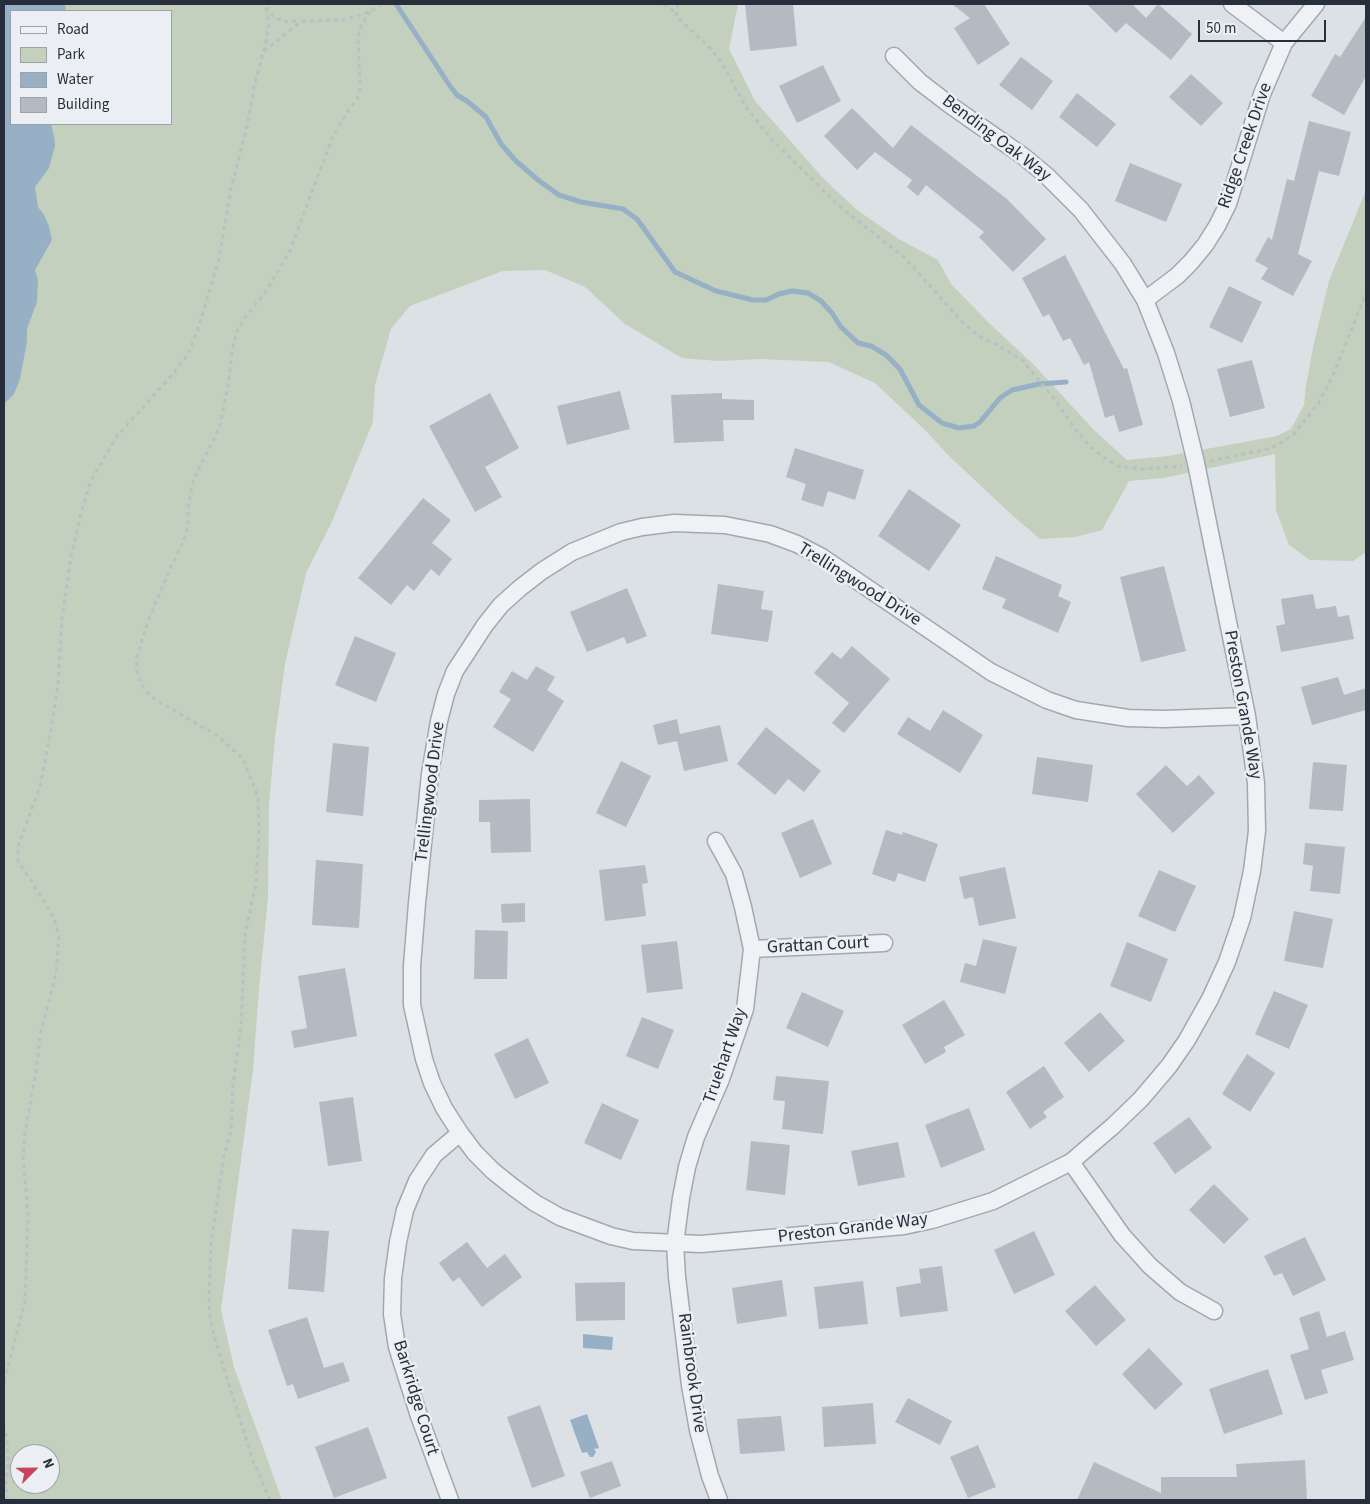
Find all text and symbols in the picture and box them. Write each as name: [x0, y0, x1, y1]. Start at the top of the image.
legend: [10, 10, 172, 125]
scale bar: [1200, 10, 1328, 42]
text: 50 m: [1206, 18, 1236, 39]
text: Road: [57, 19, 89, 40]
text: Park: [57, 44, 85, 65]
text: Water: [57, 69, 93, 90]
street label: Ridge Creek Drive: [1214, 80, 1278, 212]
street label: Bending Oak Way: [937, 91, 1055, 187]
text: Building: [57, 94, 109, 115]
street label: Trellingwood Drive: [793, 538, 925, 632]
street label: Preston Grande Way: [1218, 629, 1266, 781]
street label: Trellingwood Drive: [412, 721, 450, 863]
street label: Grattan Court: [767, 933, 869, 959]
street label: Truehart Way: [700, 1005, 752, 1107]
street label: Preston Grande Way: [777, 1209, 929, 1249]
street label: Rainbrook Drive: [672, 1312, 710, 1434]
street label: Barkridge Court: [387, 1338, 443, 1458]
north arrow: [10, 1444, 60, 1494]
text: N: [37, 1455, 59, 1472]

